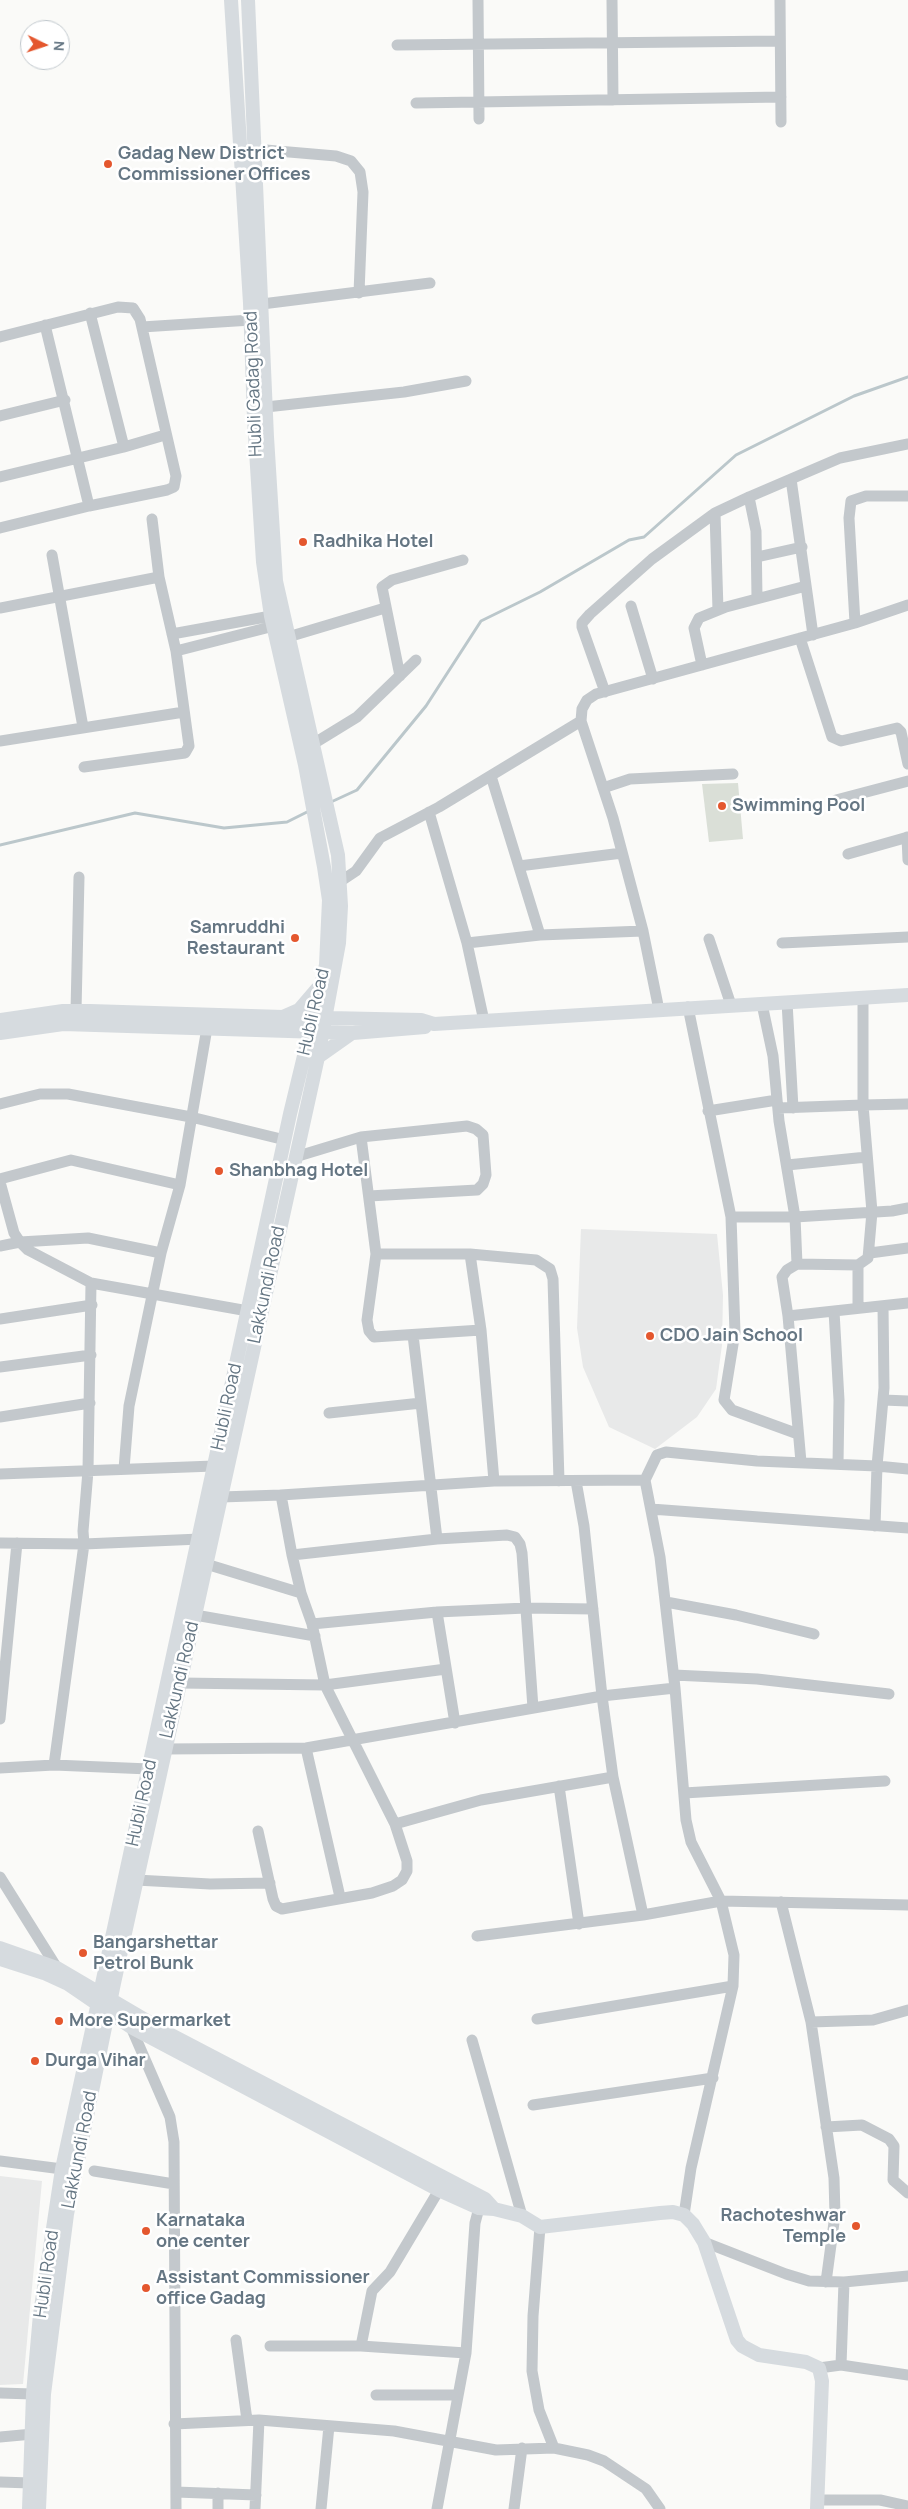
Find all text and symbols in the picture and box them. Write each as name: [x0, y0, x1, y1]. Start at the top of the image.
north arrow: [20, 20, 70, 70]
text: N: [50, 40, 69, 52]
place label: Gadag New District Commissioner Offices: [118, 143, 311, 186]
marker: Gadag New District Commissioner Offices: [102, 158, 114, 170]
street label: Hubli Gadag Road: [241, 311, 267, 457]
place label: Radhika Hotel: [313, 531, 434, 553]
marker: Radhika Hotel: [297, 536, 309, 548]
place label: Swimming Pool: [732, 795, 865, 817]
marker: Swimming Pool: [716, 800, 728, 812]
place label: Samruddhi Restaurant: [187, 917, 285, 960]
marker: Samruddhi Restaurant: [289, 932, 301, 944]
street label: Hubli Road: [294, 967, 334, 1057]
place label: Shanbhag Hotel: [229, 1160, 368, 1182]
marker: Shanbhag Hotel: [213, 1165, 225, 1177]
street label: Lakkundi Road: [244, 1224, 290, 1346]
place label: CDO Jain School: [660, 1325, 803, 1347]
marker: CDO Jain School: [644, 1330, 656, 1342]
street label: Hubli Road: [207, 1362, 247, 1452]
street label: Lakkundi Road: [156, 1619, 204, 1741]
street label: Hubli Road: [122, 1758, 162, 1848]
place label: Bangarshettar Petrol Bunk: [93, 1932, 218, 1975]
marker: Bangarshettar Petrol Bunk: [77, 1947, 89, 1959]
place label: More Supermarket: [69, 2010, 231, 2032]
marker: More Supermarket: [53, 2015, 65, 2027]
place label: Durga Vihar: [45, 2050, 146, 2072]
marker: Durga Vihar: [29, 2055, 41, 2067]
street label: Lakkundi Road: [58, 2089, 102, 2211]
place label: Rachoteshwar Temple: [720, 2205, 846, 2248]
place label: Karnataka one center: [156, 2210, 250, 2252]
marker: Rachoteshwar Temple: [850, 2220, 862, 2232]
marker: Karnataka one center: [140, 2225, 152, 2237]
street label: Hubli Road: [30, 2229, 64, 2319]
place label: Assistant Commissioner office Gadag: [156, 2267, 370, 2310]
marker: Assistant Commissioner office Gadag: [140, 2282, 152, 2294]

